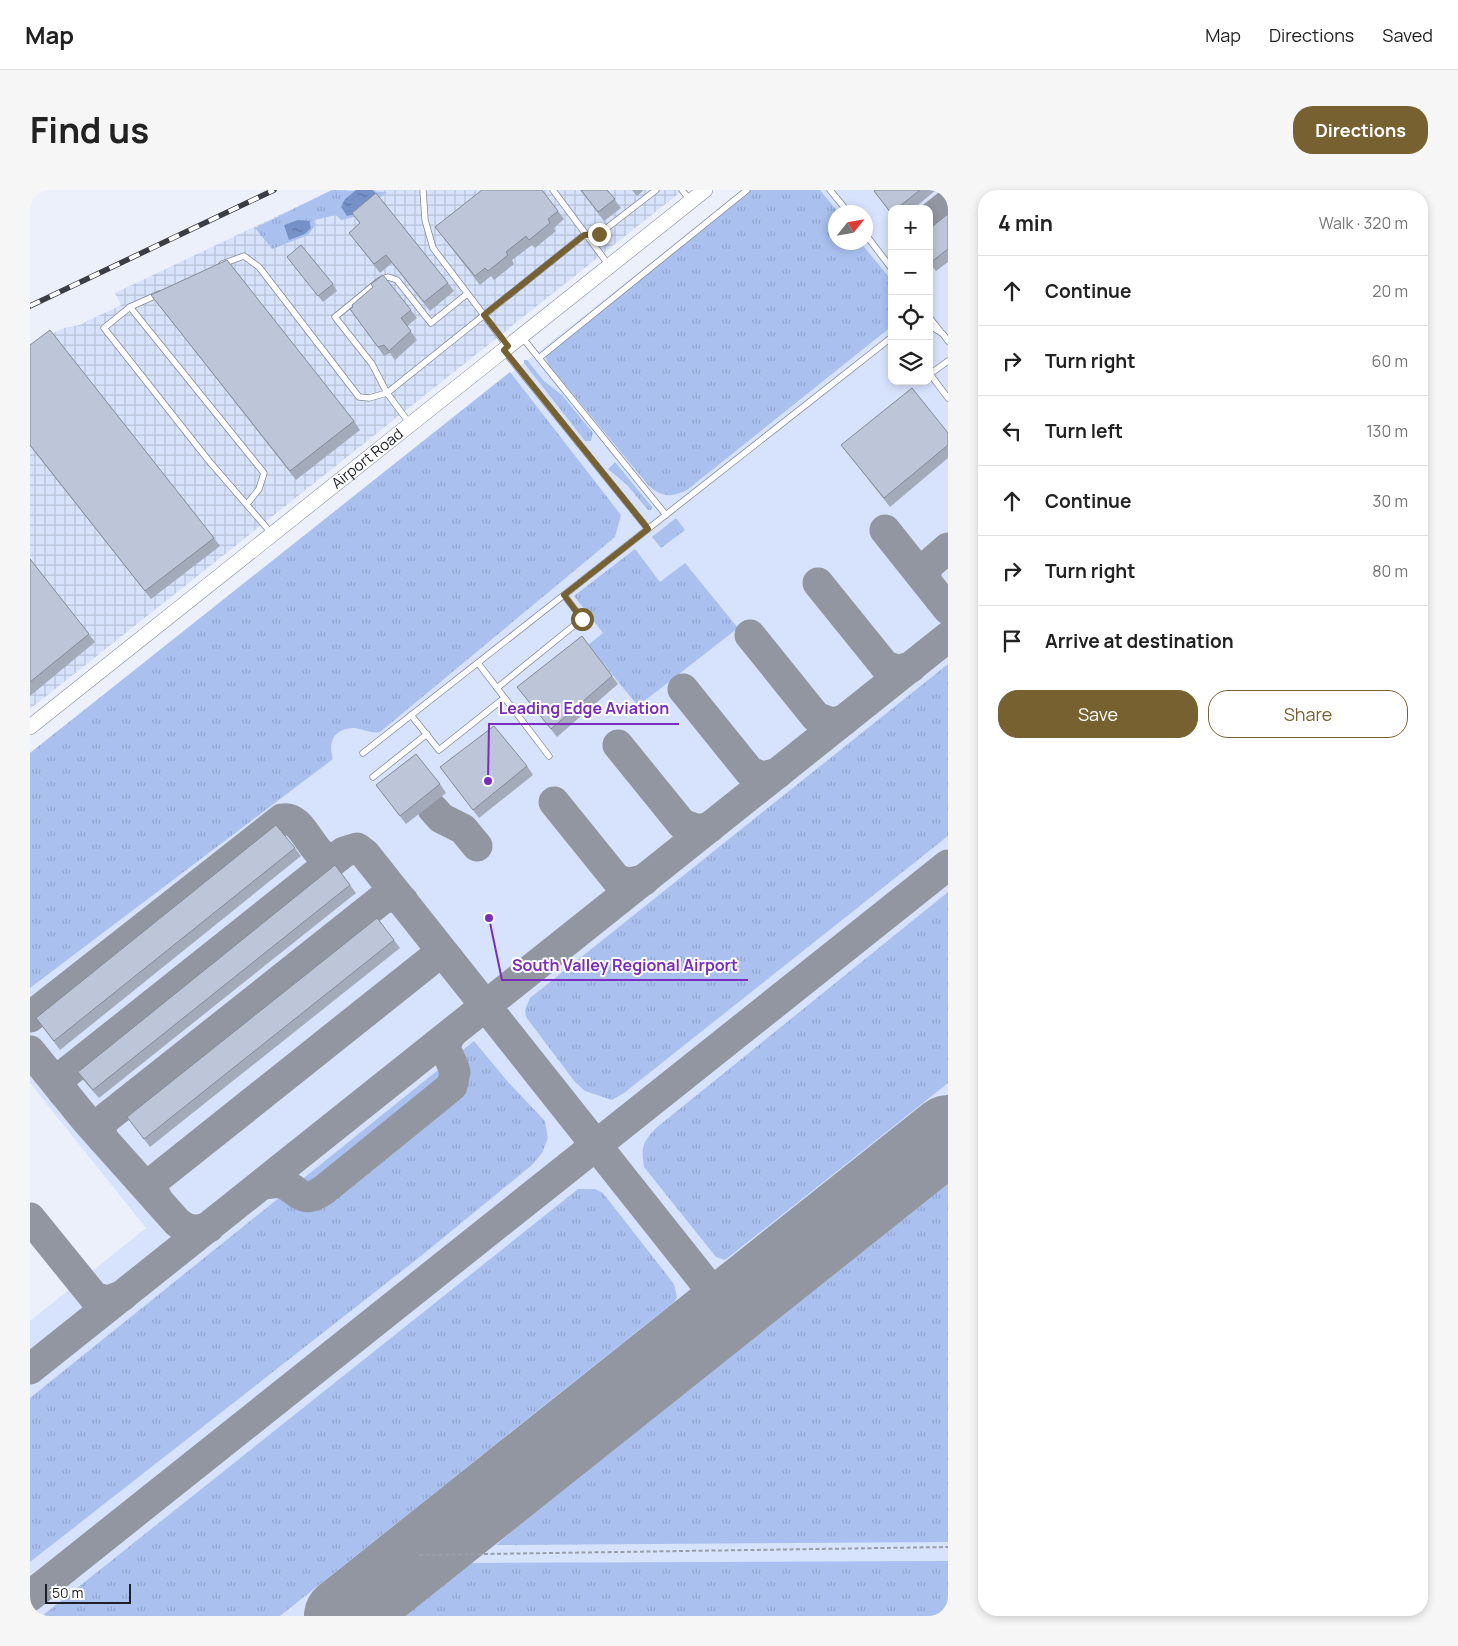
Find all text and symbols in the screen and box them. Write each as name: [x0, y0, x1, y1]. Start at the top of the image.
text: Map: [25, 18, 74, 51]
text: Map: [1205, 23, 1241, 47]
text: Directions: [1269, 23, 1354, 47]
text: Saved: [1382, 23, 1433, 47]
text: Find us: [30, 106, 149, 154]
button: Directions: [1293, 106, 1428, 154]
north arrow: [828, 205, 873, 250]
map controls: [888, 205, 933, 385]
button: +: [888, 205, 933, 250]
text: 4 min: [998, 209, 1053, 237]
text: Walk · 320 m: [1319, 212, 1408, 234]
route end: [588, 223, 611, 246]
button: −: [888, 250, 933, 295]
icon: ahead: [998, 277, 1026, 305]
text: Continue: [1045, 278, 1131, 304]
text: 20 m: [1372, 280, 1408, 302]
button: locate: [888, 295, 933, 340]
button: layers: [888, 340, 933, 385]
icon: right: [998, 347, 1026, 375]
text: Turn right: [1045, 348, 1135, 374]
text: 60 m: [1372, 350, 1408, 372]
icon: left: [998, 417, 1026, 445]
text: Turn left: [1045, 418, 1123, 444]
text: 130 m: [1366, 420, 1408, 442]
street label: Airport Road: [327, 423, 407, 493]
icon: ahead: [998, 487, 1026, 515]
text: Continue: [1045, 488, 1131, 514]
text: 30 m: [1373, 490, 1408, 512]
icon: right: [998, 557, 1026, 585]
text: Turn right: [1045, 558, 1135, 584]
text: 80 m: [1372, 560, 1408, 582]
route start: [571, 608, 594, 631]
icon: arrive: [998, 627, 1026, 655]
text: Arrive at destination: [1045, 628, 1234, 654]
button: Save: [998, 690, 1198, 738]
button: Share: [1208, 690, 1408, 738]
callout: Leading Edge Aviation: [489, 693, 679, 724]
text: Leading Edge Aviation: [499, 697, 669, 719]
callout: South Valley Regional Airport: [502, 949, 748, 980]
text: South Valley Regional Airport: [512, 954, 738, 976]
scale bar: [45, 1581, 131, 1604]
text: 50 m: [52, 1583, 83, 1602]

